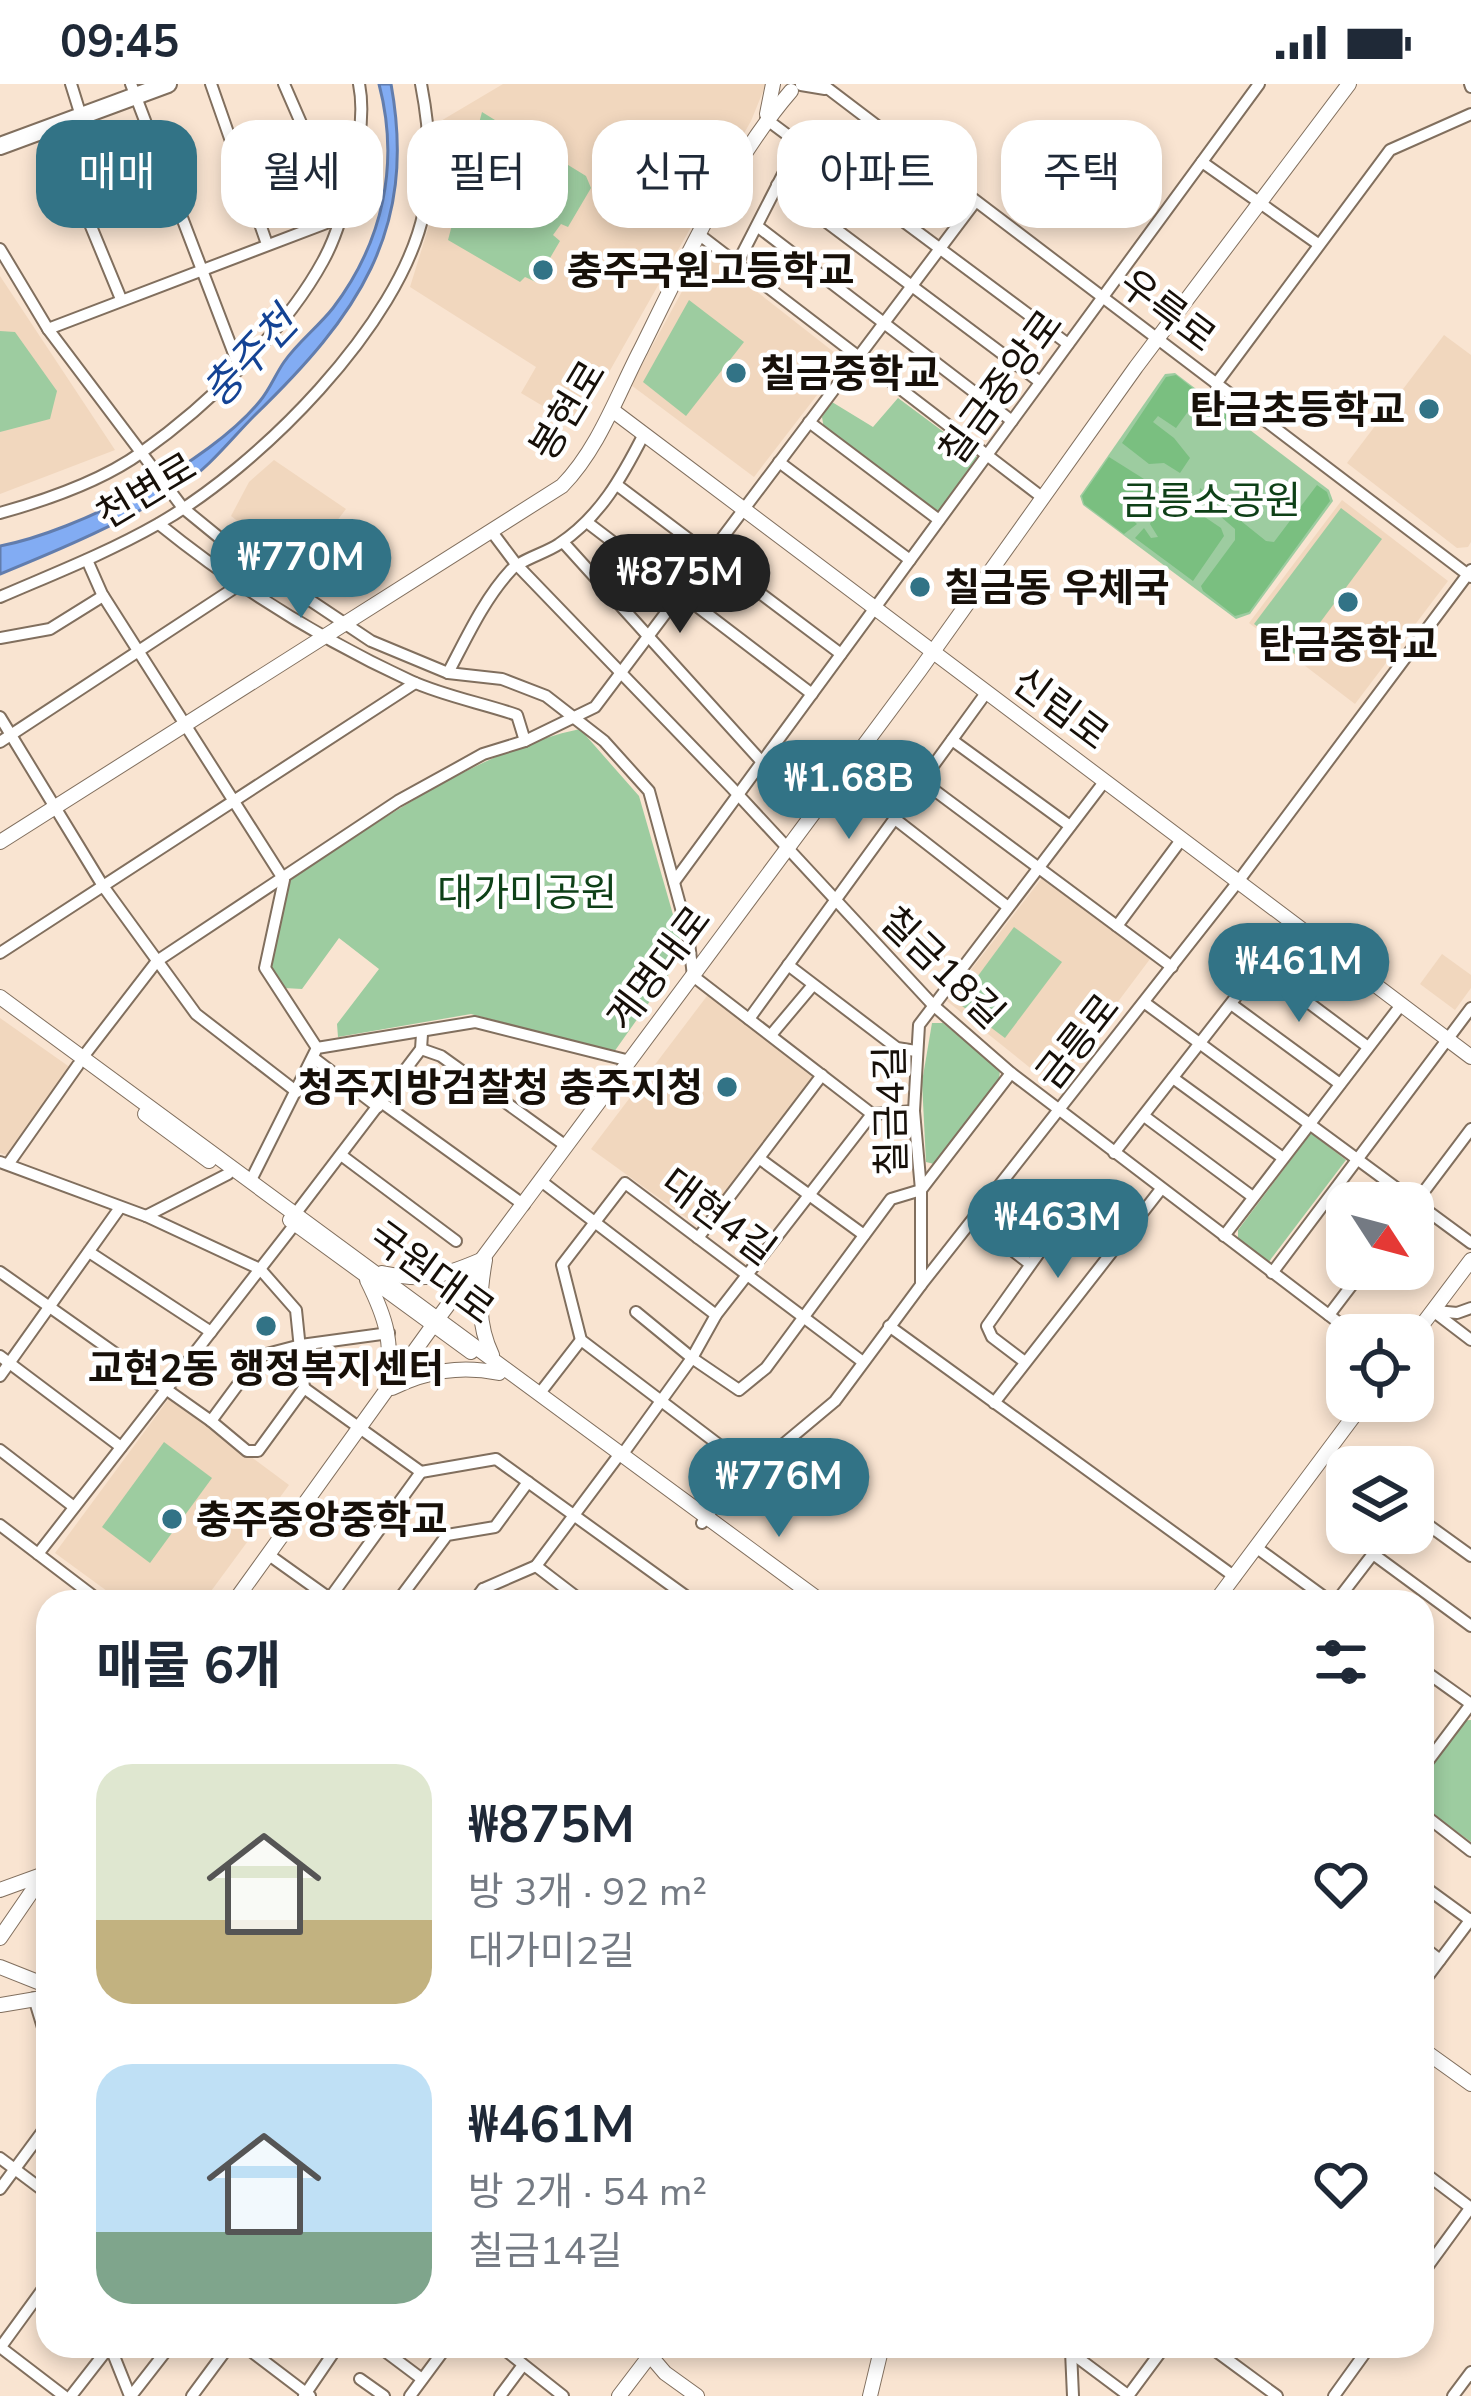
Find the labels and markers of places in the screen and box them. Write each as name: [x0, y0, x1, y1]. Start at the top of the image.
place label: 충주국원고등학교: [567, 245, 854, 298]
marker: 충주국원고등학교: [530, 257, 556, 283]
place label: 칠금중학교: [760, 348, 939, 401]
marker: 칠금중학교: [723, 360, 749, 386]
place label: 탄금초등학교: [1190, 384, 1405, 437]
marker: 탄금초등학교: [1416, 396, 1442, 422]
pin: ₩770M: [217, 519, 385, 621]
pin: ₩875M: [596, 534, 764, 636]
place label: 칠금동 우체국: [944, 562, 1170, 615]
marker: 칠금동 우체국: [907, 574, 933, 600]
marker: 탄금중학교: [1335, 589, 1361, 615]
place label: 탄금중학교: [1258, 619, 1438, 672]
pin: ₩1.68B: [751, 740, 947, 842]
pin: ₩461M: [1215, 923, 1383, 1025]
place label: 청주지방검찰청 충주지청: [298, 1062, 703, 1115]
marker: 청주지방검찰청 충주지청: [714, 1074, 740, 1100]
pin: ₩463M: [974, 1179, 1142, 1281]
marker: 교현2동 행정복지센터: [253, 1313, 279, 1339]
place label: 교현2동 행정복지센터: [88, 1343, 444, 1396]
pin: ₩776M: [695, 1438, 863, 1540]
place label: 충주중앙중학교: [196, 1494, 447, 1547]
marker: 충주중앙중학교: [159, 1506, 185, 1532]

